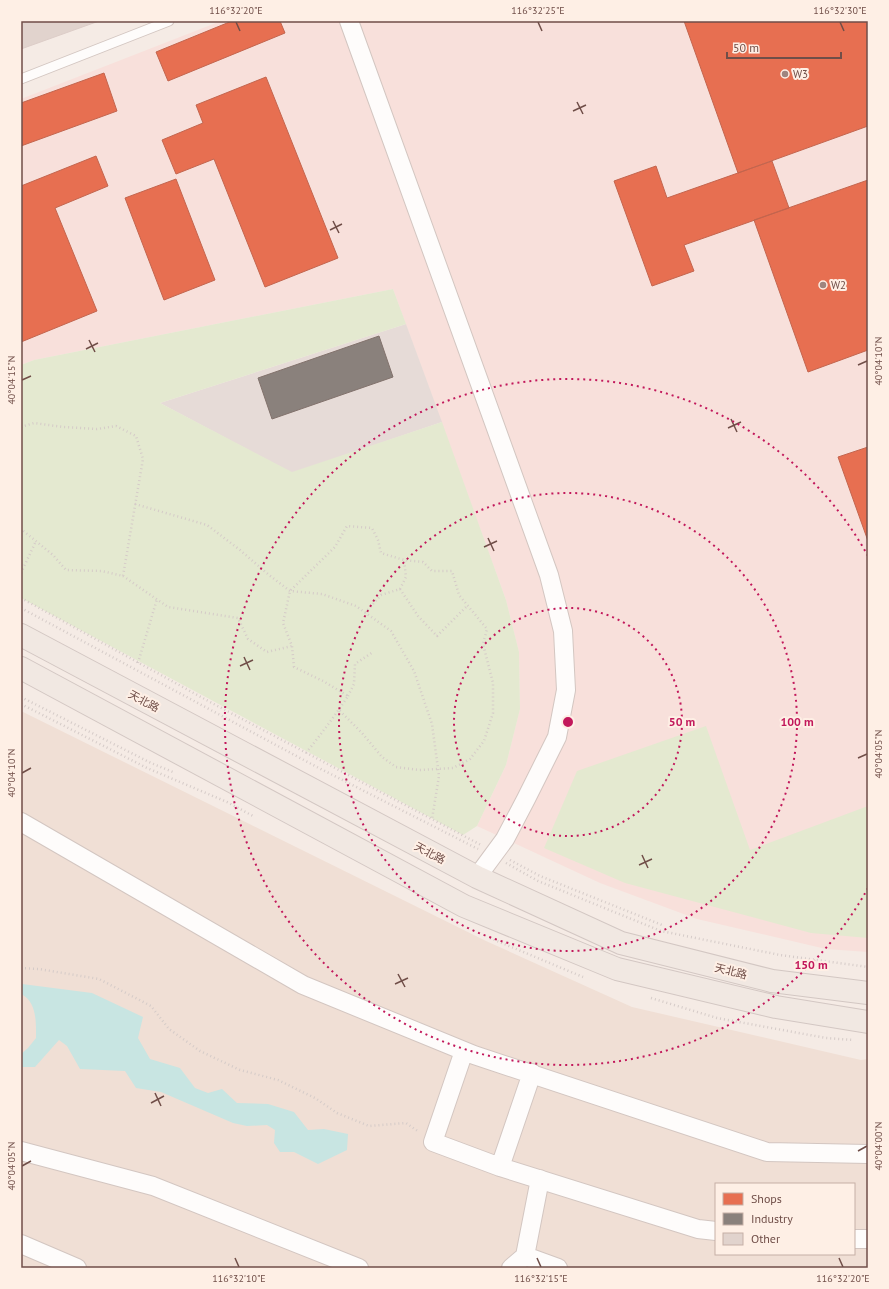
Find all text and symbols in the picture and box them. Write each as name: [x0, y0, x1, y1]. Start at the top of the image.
text: 116°32'20"E: [209, 4, 263, 17]
text: 116°32'25"E: [511, 4, 565, 17]
text: 116°32'30"E: [813, 4, 867, 17]
scale bar: [727, 34, 841, 60]
text: 50 m: [733, 40, 759, 55]
place label: W3: [793, 67, 808, 81]
marker: W3: [780, 69, 790, 79]
place label: W2: [831, 278, 846, 292]
marker: W2: [818, 280, 828, 290]
text: 40°04'10"N: [872, 336, 885, 386]
text: 40°04'15"N: [5, 355, 18, 405]
street label: 天北路: [126, 687, 162, 715]
text: 50 m: [669, 714, 695, 729]
text: 100 m: [780, 714, 814, 729]
centre of rings: [561, 715, 575, 729]
text: 40°04'05"N: [872, 729, 885, 779]
text: 40°04'10"N: [5, 748, 18, 798]
street label: 天北路: [412, 839, 448, 867]
text: 150 m: [794, 957, 828, 972]
street label: 天北路: [713, 960, 749, 982]
text: 40°04'00"N: [872, 1121, 885, 1171]
text: 40°04'05"N: [5, 1141, 18, 1191]
legend: [715, 1183, 855, 1255]
text: Shops: [751, 1191, 782, 1206]
text: Industry: [751, 1211, 793, 1226]
text: Other: [751, 1231, 780, 1246]
text: 116°32'10"E: [212, 1272, 266, 1285]
text: 116°32'15"E: [514, 1272, 568, 1285]
text: 116°32'20"E: [816, 1272, 870, 1285]

